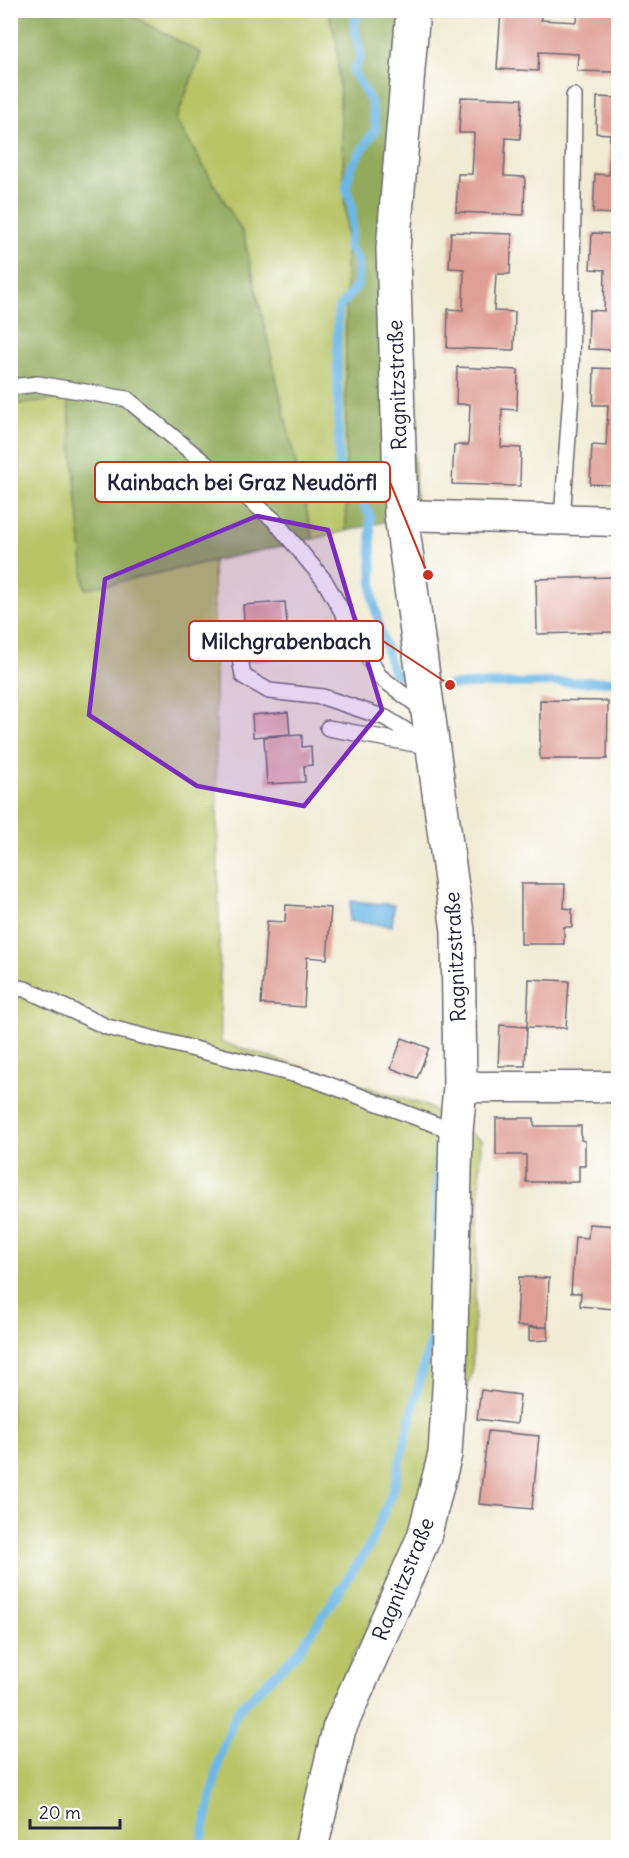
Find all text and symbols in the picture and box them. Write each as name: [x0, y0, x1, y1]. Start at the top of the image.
street label: Ragnitzstraße: [381, 319, 413, 451]
callout: Kainbach bei Graz Neudörfl: [95, 462, 390, 502]
text: Kainbach bei Graz Neudörfl: [107, 468, 377, 496]
callout: Milchgrabenbach: [189, 621, 383, 661]
text: Milchgrabenbach: [201, 627, 371, 655]
street label: Ragnitzstraße: [438, 891, 472, 1023]
street label: Ragnitzstraße: [366, 1513, 440, 1645]
scale bar: [30, 1792, 120, 1830]
text: 20 m: [39, 1801, 81, 1824]

